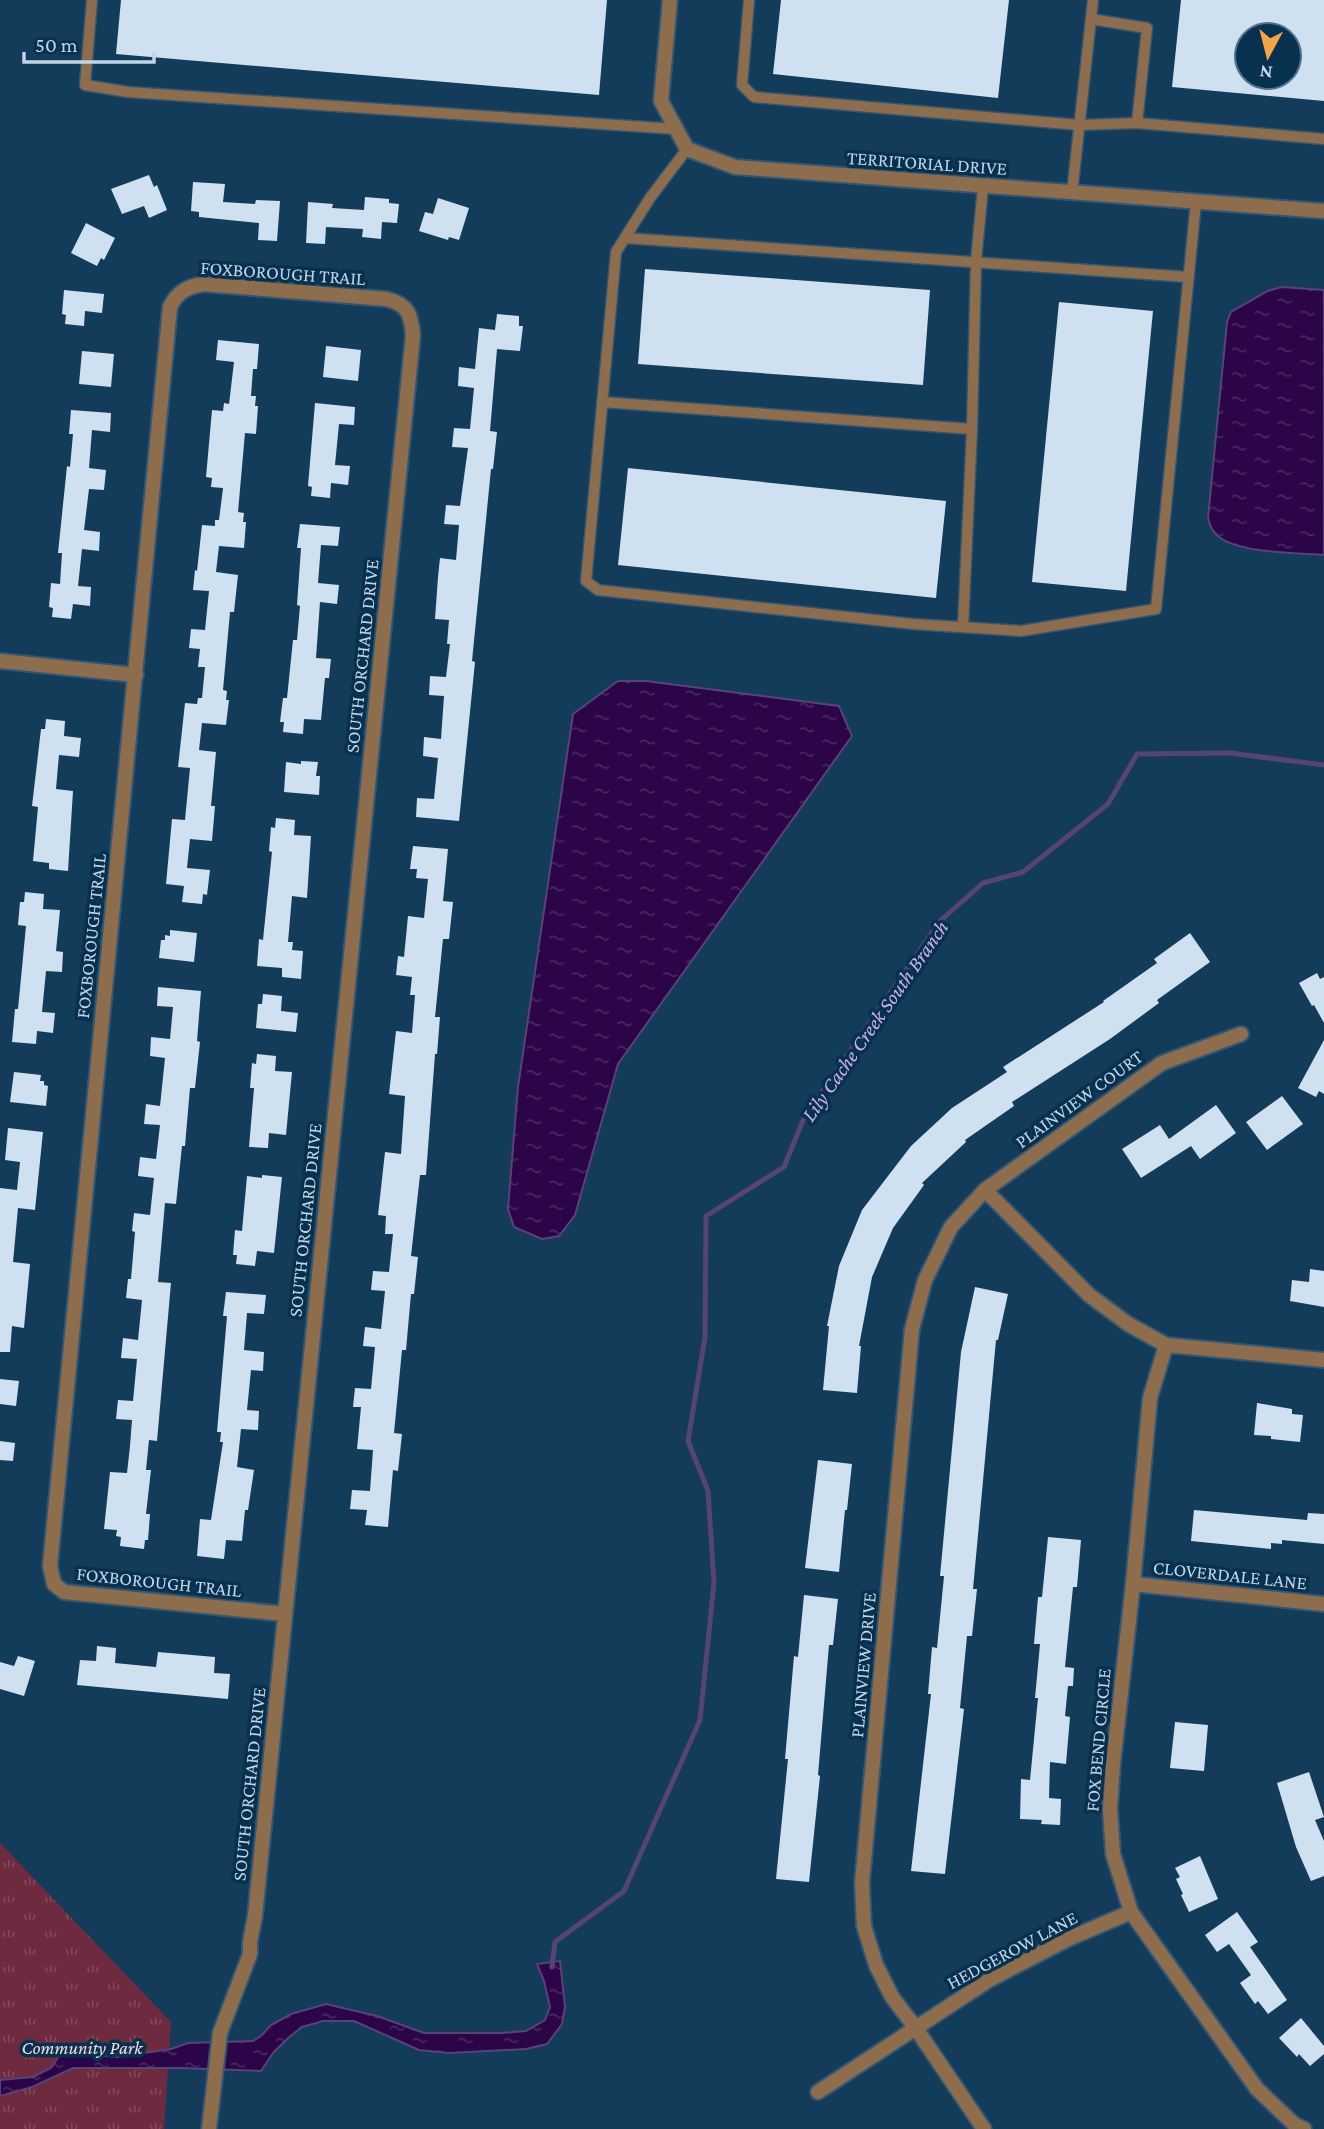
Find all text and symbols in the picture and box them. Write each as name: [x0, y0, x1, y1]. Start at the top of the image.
scale bar: [24, 21, 154, 65]
north arrow: [1233, 21, 1303, 91]
text: 50 m: [35, 33, 78, 57]
text: N: [1258, 61, 1274, 84]
street label: TERRITORIAL DRIVE: [846, 147, 1008, 179]
street label: FOXBOROUGH TRAIL: [200, 257, 367, 289]
street label: SOUTH ORCHARD DRIVE: [341, 558, 383, 754]
street label: FOXBOROUGH TRAIL: [72, 852, 110, 1019]
water label: Lily Cache Creek South Branch: [796, 916, 954, 1126]
street label: PLAINVIEW COURT: [1011, 1045, 1147, 1152]
street label: SOUTH ORCHARD DRIVE: [284, 1122, 326, 1318]
street label: CLOVERDALE LANE: [1152, 1556, 1308, 1594]
street label: FOXBOROUGH TRAIL: [76, 1563, 243, 1601]
street label: PLAINVIEW DRIVE: [846, 1591, 880, 1739]
street label: FOX BEND CIRCLE: [1081, 1667, 1115, 1813]
street label: SOUTH ORCHARD DRIVE: [228, 1686, 270, 1882]
street label: HEDGEROW LANE: [943, 1907, 1081, 1993]
park label: Community Park: [21, 2037, 143, 2058]

